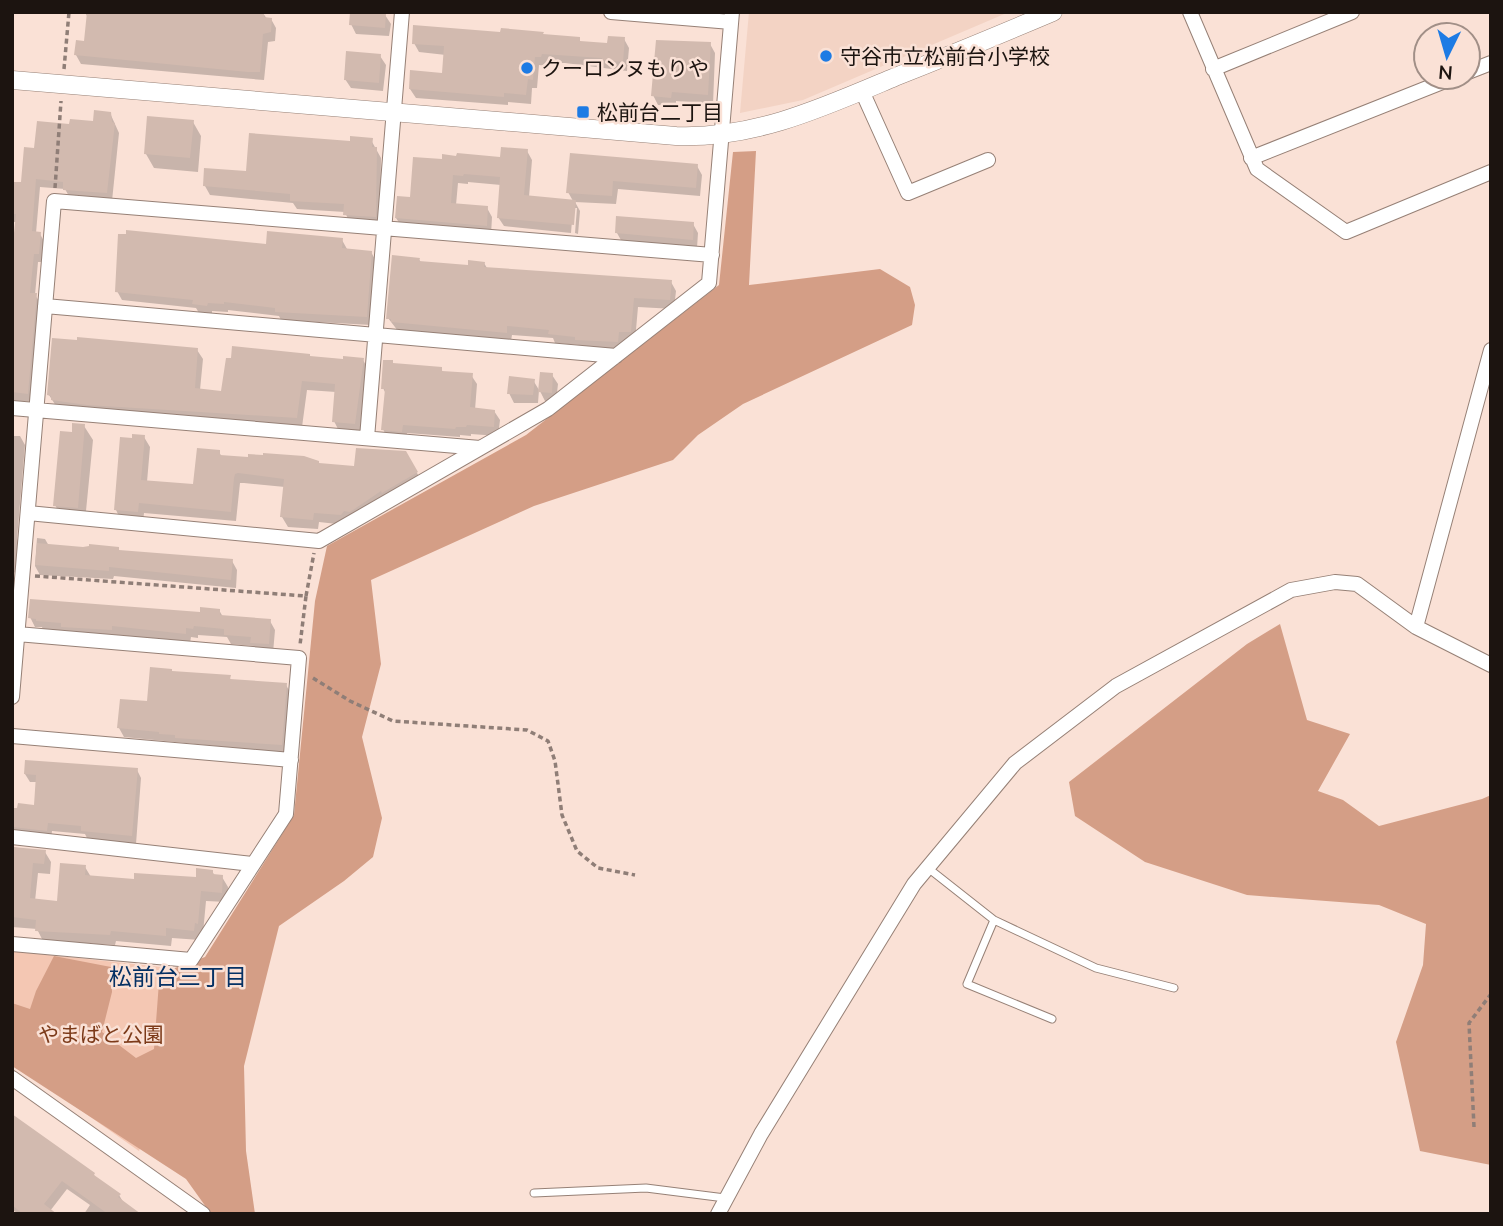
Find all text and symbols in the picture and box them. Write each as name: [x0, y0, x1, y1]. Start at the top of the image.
north arrow: [1412, 21, 1482, 91]
place label: 守谷市立松前台小学校: [840, 43, 1050, 69]
marker: 守谷市立松前台小学校: [818, 48, 834, 64]
place label: クーロンヌもりや: [541, 55, 709, 81]
marker: クーロンヌもりや: [519, 60, 535, 76]
text: N: [1437, 60, 1454, 86]
place label: 松前台二丁目: [597, 99, 723, 125]
marker: 松前台二丁目: [575, 104, 591, 120]
district label: 松前台三丁目: [109, 962, 247, 991]
park label: やまばと公園: [38, 1021, 164, 1047]

